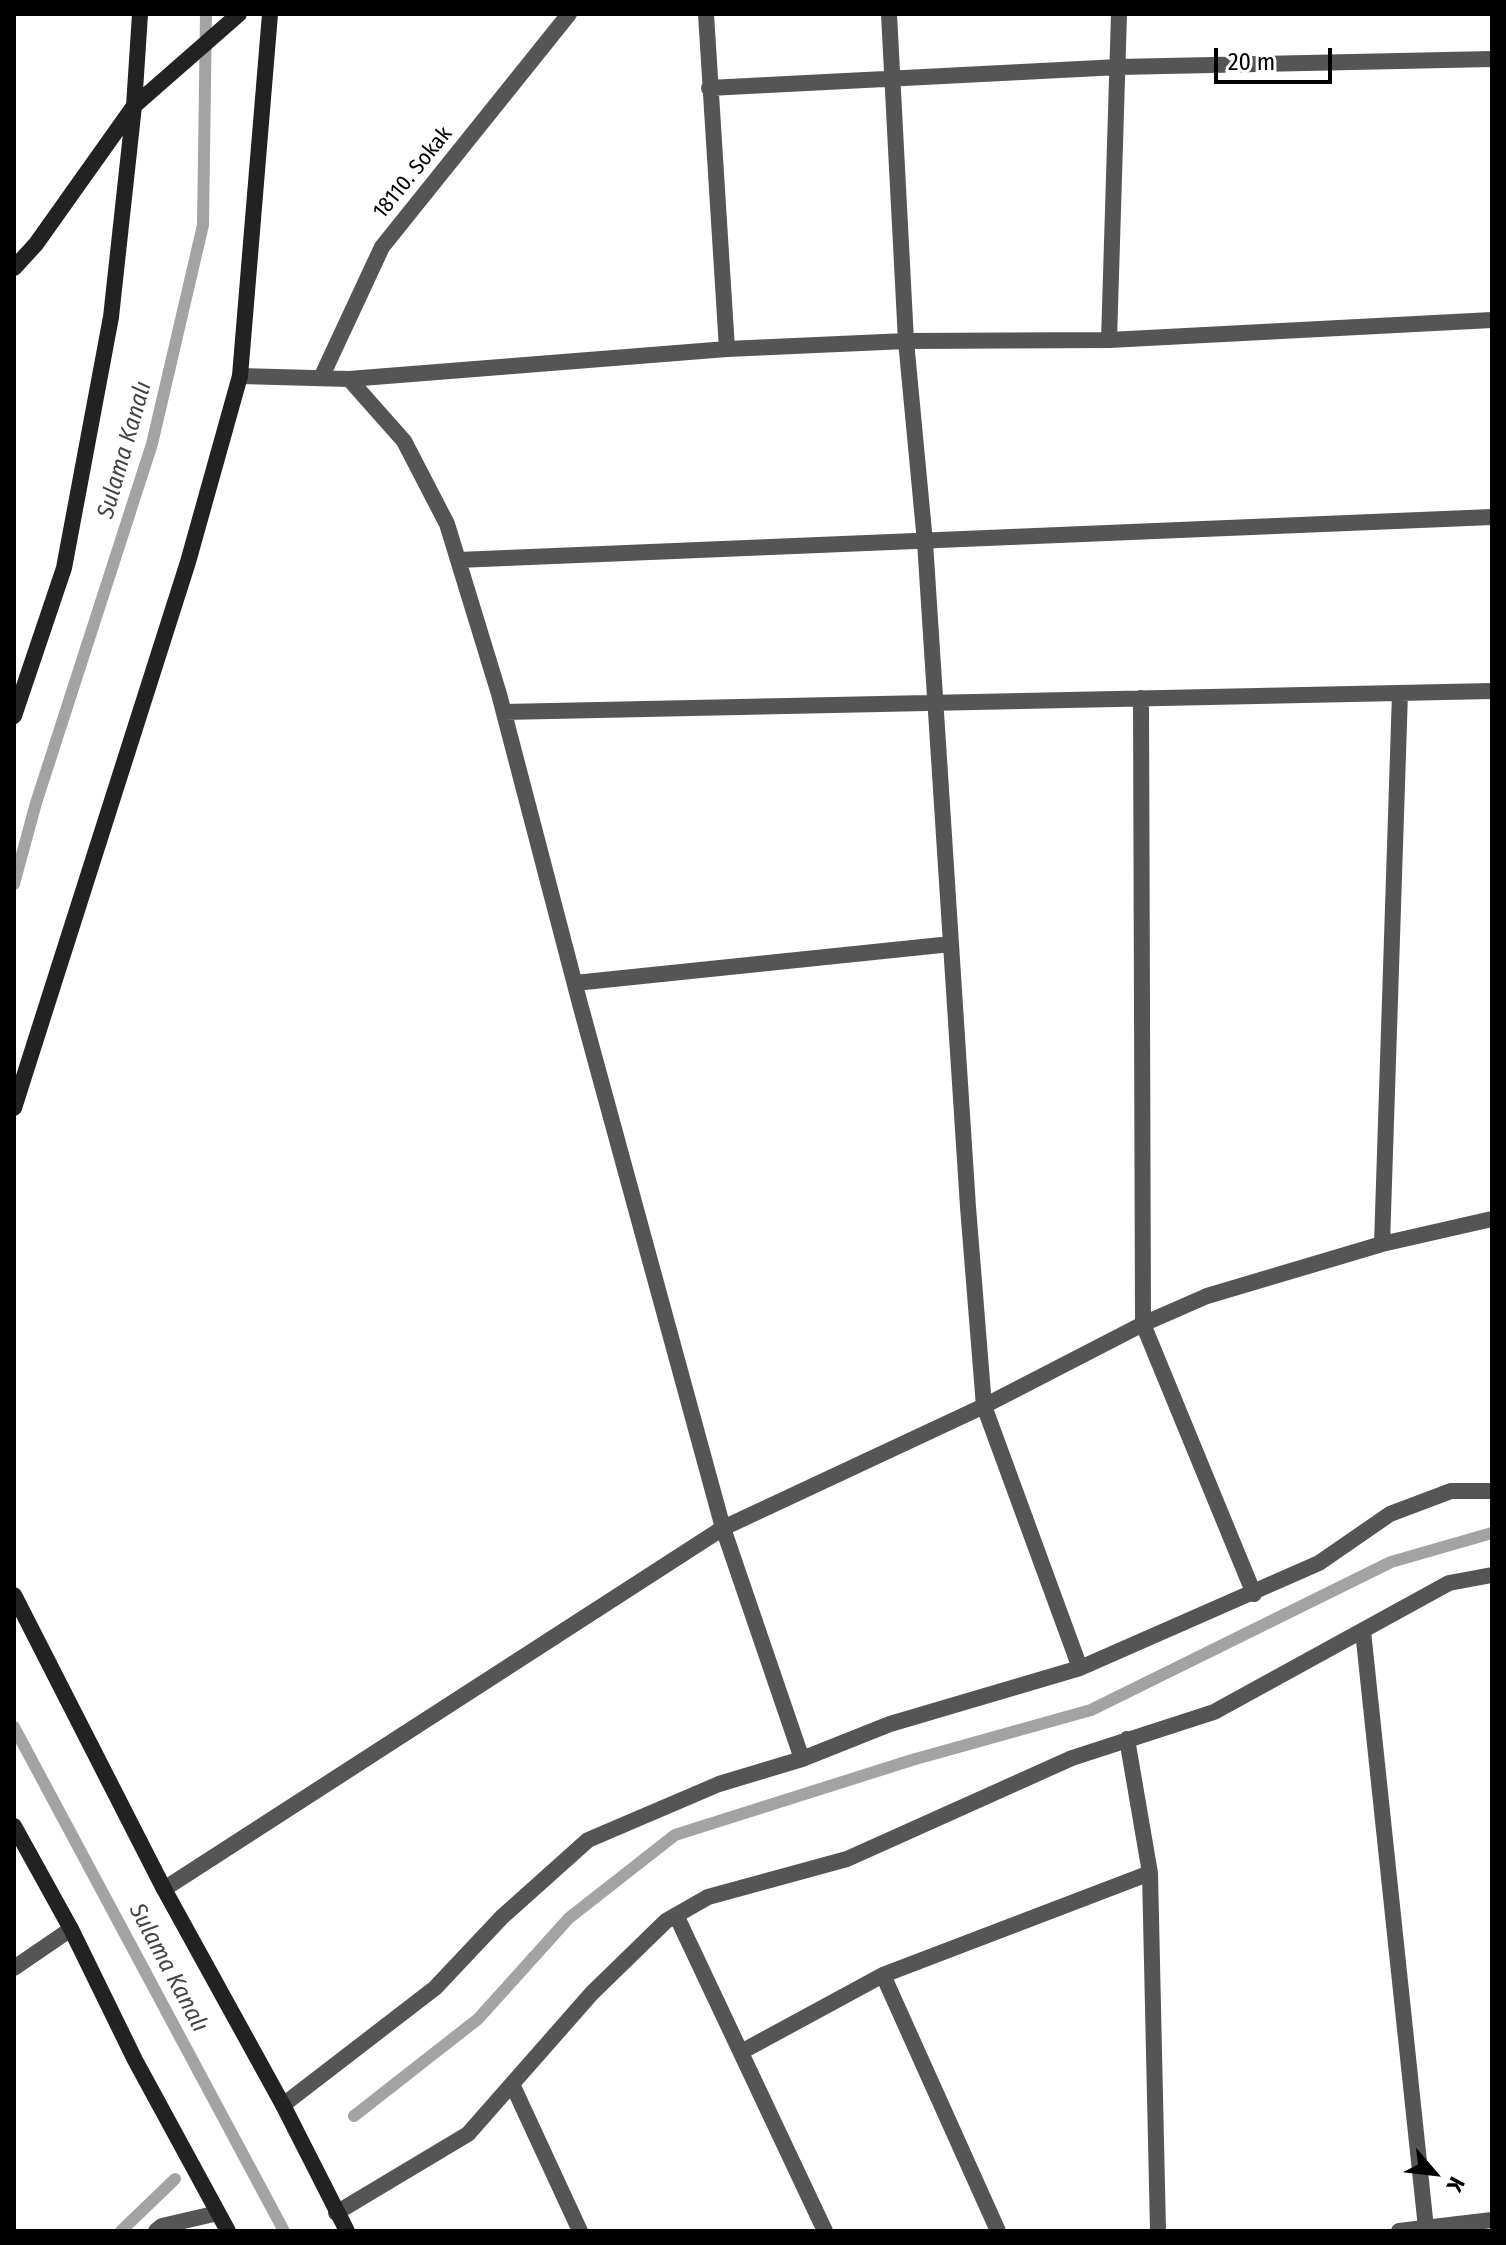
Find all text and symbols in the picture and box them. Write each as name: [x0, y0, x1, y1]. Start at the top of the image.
scale bar: [1218, 32, 1336, 82]
text: 20 m: [1228, 48, 1275, 76]
street label: 18110. Sokak: [368, 122, 458, 224]
water label: Sulama Kanalı: [92, 378, 158, 522]
water label: Sulama Kanalı: [122, 1899, 214, 2037]
north arrow: [1394, 2133, 1474, 2213]
text: K: [1441, 2173, 1471, 2196]

